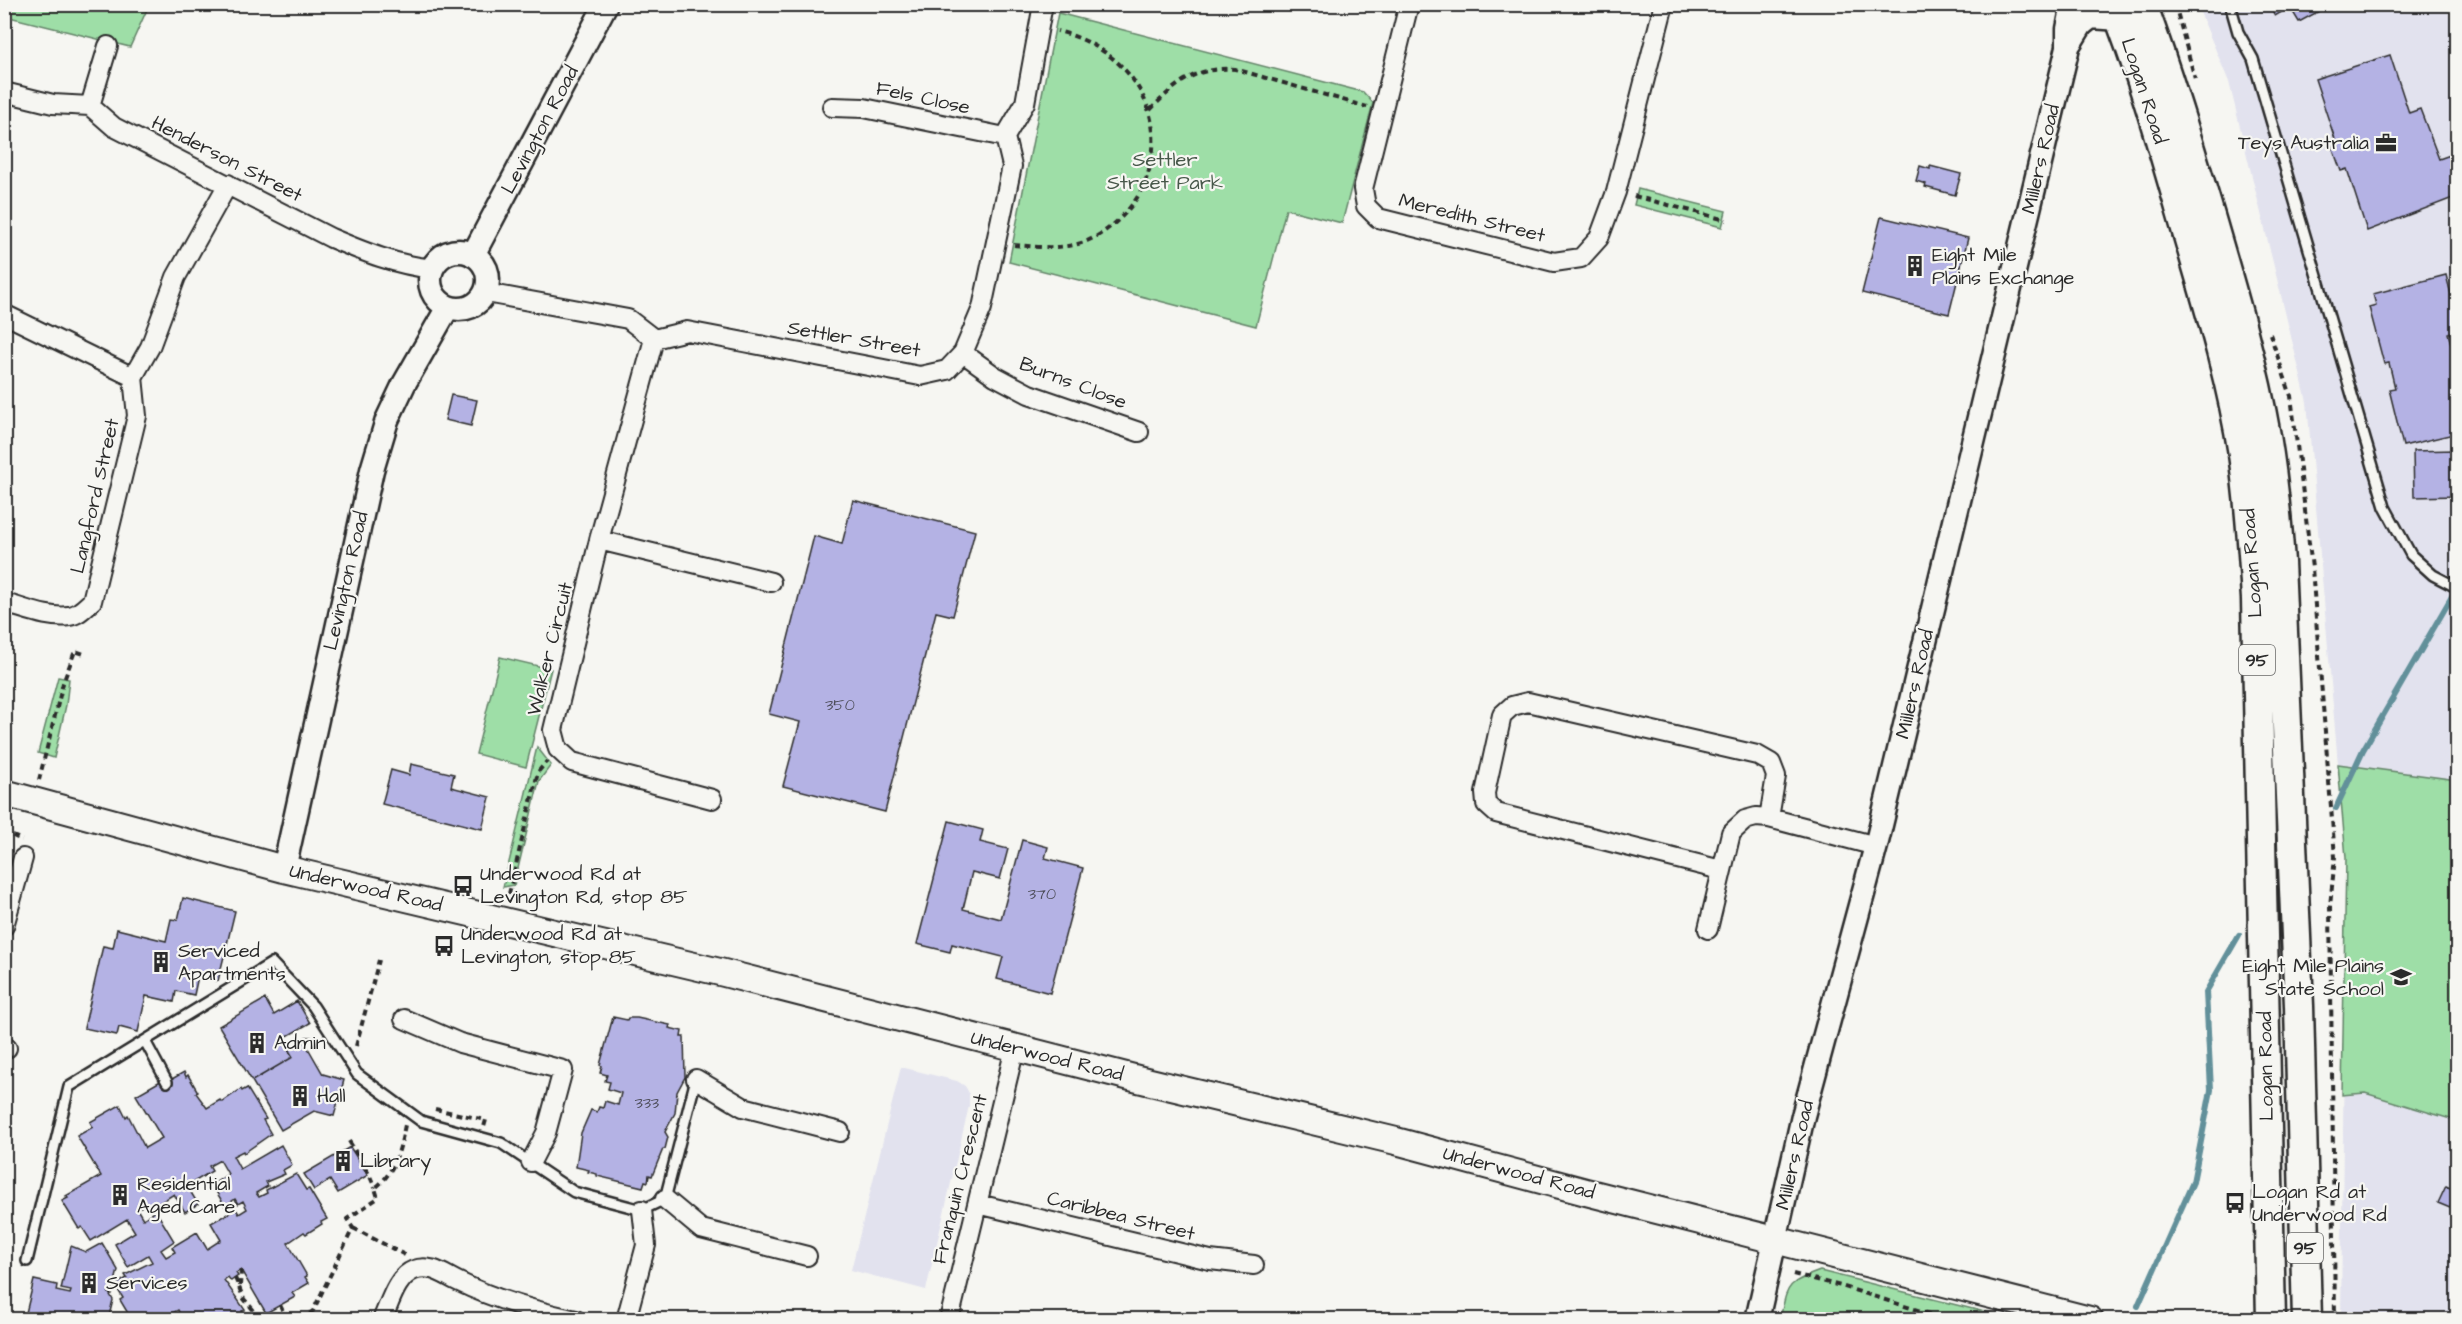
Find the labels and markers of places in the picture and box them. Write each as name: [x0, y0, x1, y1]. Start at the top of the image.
place label: Teys Australia: [2238, 129, 2369, 158]
office icon: Teys Australia: [2374, 131, 2398, 155]
place label: Eight Mile Plains Exchange: [1932, 241, 2074, 293]
building icon: Eight Mile Plains Exchange: [1903, 254, 1927, 278]
place label: Underwood Rd at Levington Rd, stop 85: [480, 860, 687, 912]
bus stop icon: Underwood Rd at Levington Rd, stop 85: [451, 874, 475, 898]
place label: Underwood Rd at Levington, stop 85: [461, 920, 636, 972]
bus stop icon: Underwood Rd at Levington, stop 85: [432, 934, 456, 958]
place label: Serviced Apartments: [178, 937, 286, 988]
building icon: Serviced Apartments: [149, 950, 173, 974]
place label: Eight Mile Plains State School: [2242, 952, 2384, 1003]
school or university icon: Eight Mile Plains State School: [2389, 965, 2413, 989]
place label: Admin: [274, 1029, 326, 1057]
building icon: Admin: [245, 1031, 269, 1055]
place label: Hall: [317, 1082, 346, 1110]
building icon: Hall: [288, 1084, 312, 1108]
place label: Library: [360, 1147, 431, 1176]
building icon: Library: [331, 1149, 355, 1173]
place label: Residential Aged Care: [137, 1170, 236, 1222]
place label: Logan Rd at Underwood Rd: [2252, 1178, 2387, 1229]
building icon: Residential Aged Care: [108, 1183, 132, 1207]
bus stop icon: Logan Rd at Underwood Rd: [2223, 1191, 2247, 1215]
place label: Services: [106, 1269, 188, 1297]
building icon: Services: [77, 1271, 101, 1295]

